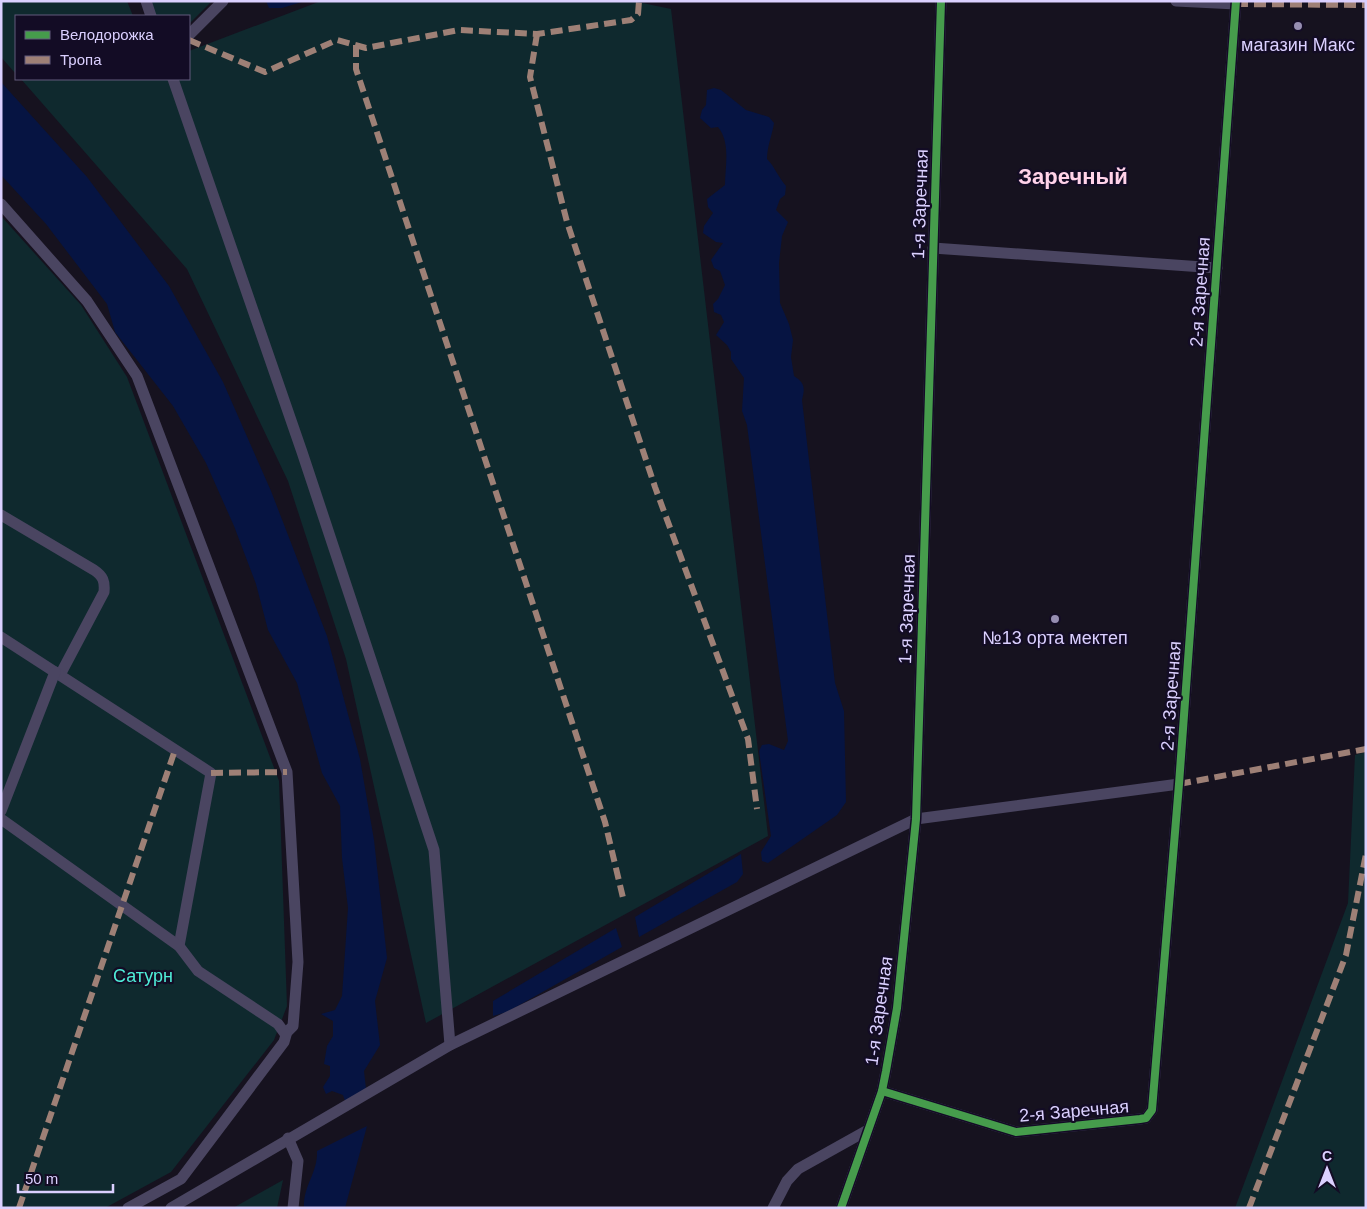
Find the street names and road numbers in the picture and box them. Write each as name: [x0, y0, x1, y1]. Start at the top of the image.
street label: 1-я Заречная: [908, 149, 932, 259]
street label: 2-я Заречная: [1186, 236, 1214, 348]
street label: 1-я Заречная: [895, 554, 919, 664]
street label: 2-я Заречная: [1157, 640, 1185, 752]
street label: 1-я Заречная: [861, 955, 897, 1067]
street label: 2-я Заречная: [1018, 1096, 1130, 1126]

